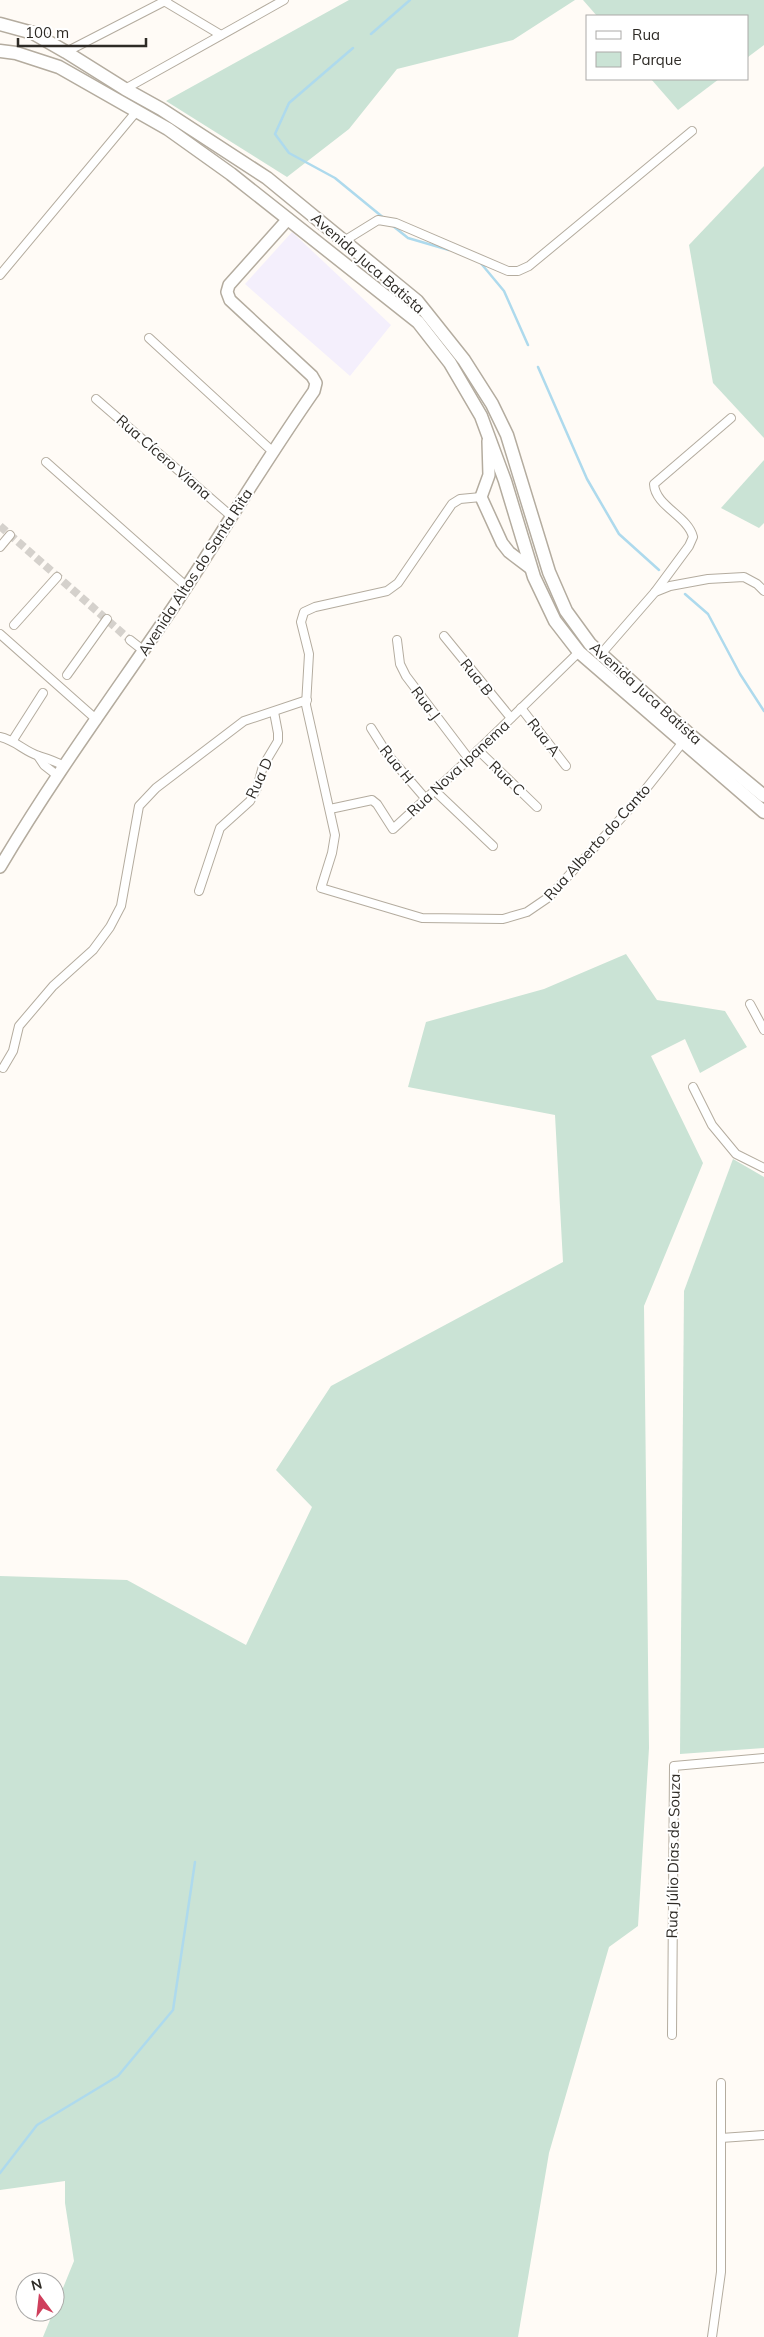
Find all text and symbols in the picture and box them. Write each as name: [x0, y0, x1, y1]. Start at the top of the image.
scale bar: [18, 15, 145, 47]
legend: [586, 15, 749, 80]
text: 100 m: [25, 23, 69, 42]
text: Rua: [632, 25, 660, 44]
text: Parque: [632, 50, 682, 69]
street label: Avenida Juca Batista: [307, 208, 429, 318]
street label: Rua Cícero Viana: [113, 411, 215, 503]
street label: Avenida Altos do Santa Rita: [134, 485, 256, 659]
street label: Avenida Juca Batista: [586, 638, 706, 748]
street label: Rua B: [456, 655, 498, 699]
street label: Rua J: [407, 683, 445, 723]
street label: Rua A: [523, 714, 565, 760]
street label: Rua Nova Ipanema: [403, 716, 513, 820]
street label: Rua H: [376, 741, 418, 787]
street label: Rua D: [241, 754, 277, 802]
street label: Rua C: [485, 757, 529, 799]
street label: Rua Alberto do Canto: [540, 780, 654, 904]
street label: Rua Júlio Dias de Souza: [662, 1774, 684, 1938]
north arrow: [15, 2272, 65, 2322]
text: N: [29, 2274, 44, 2295]

